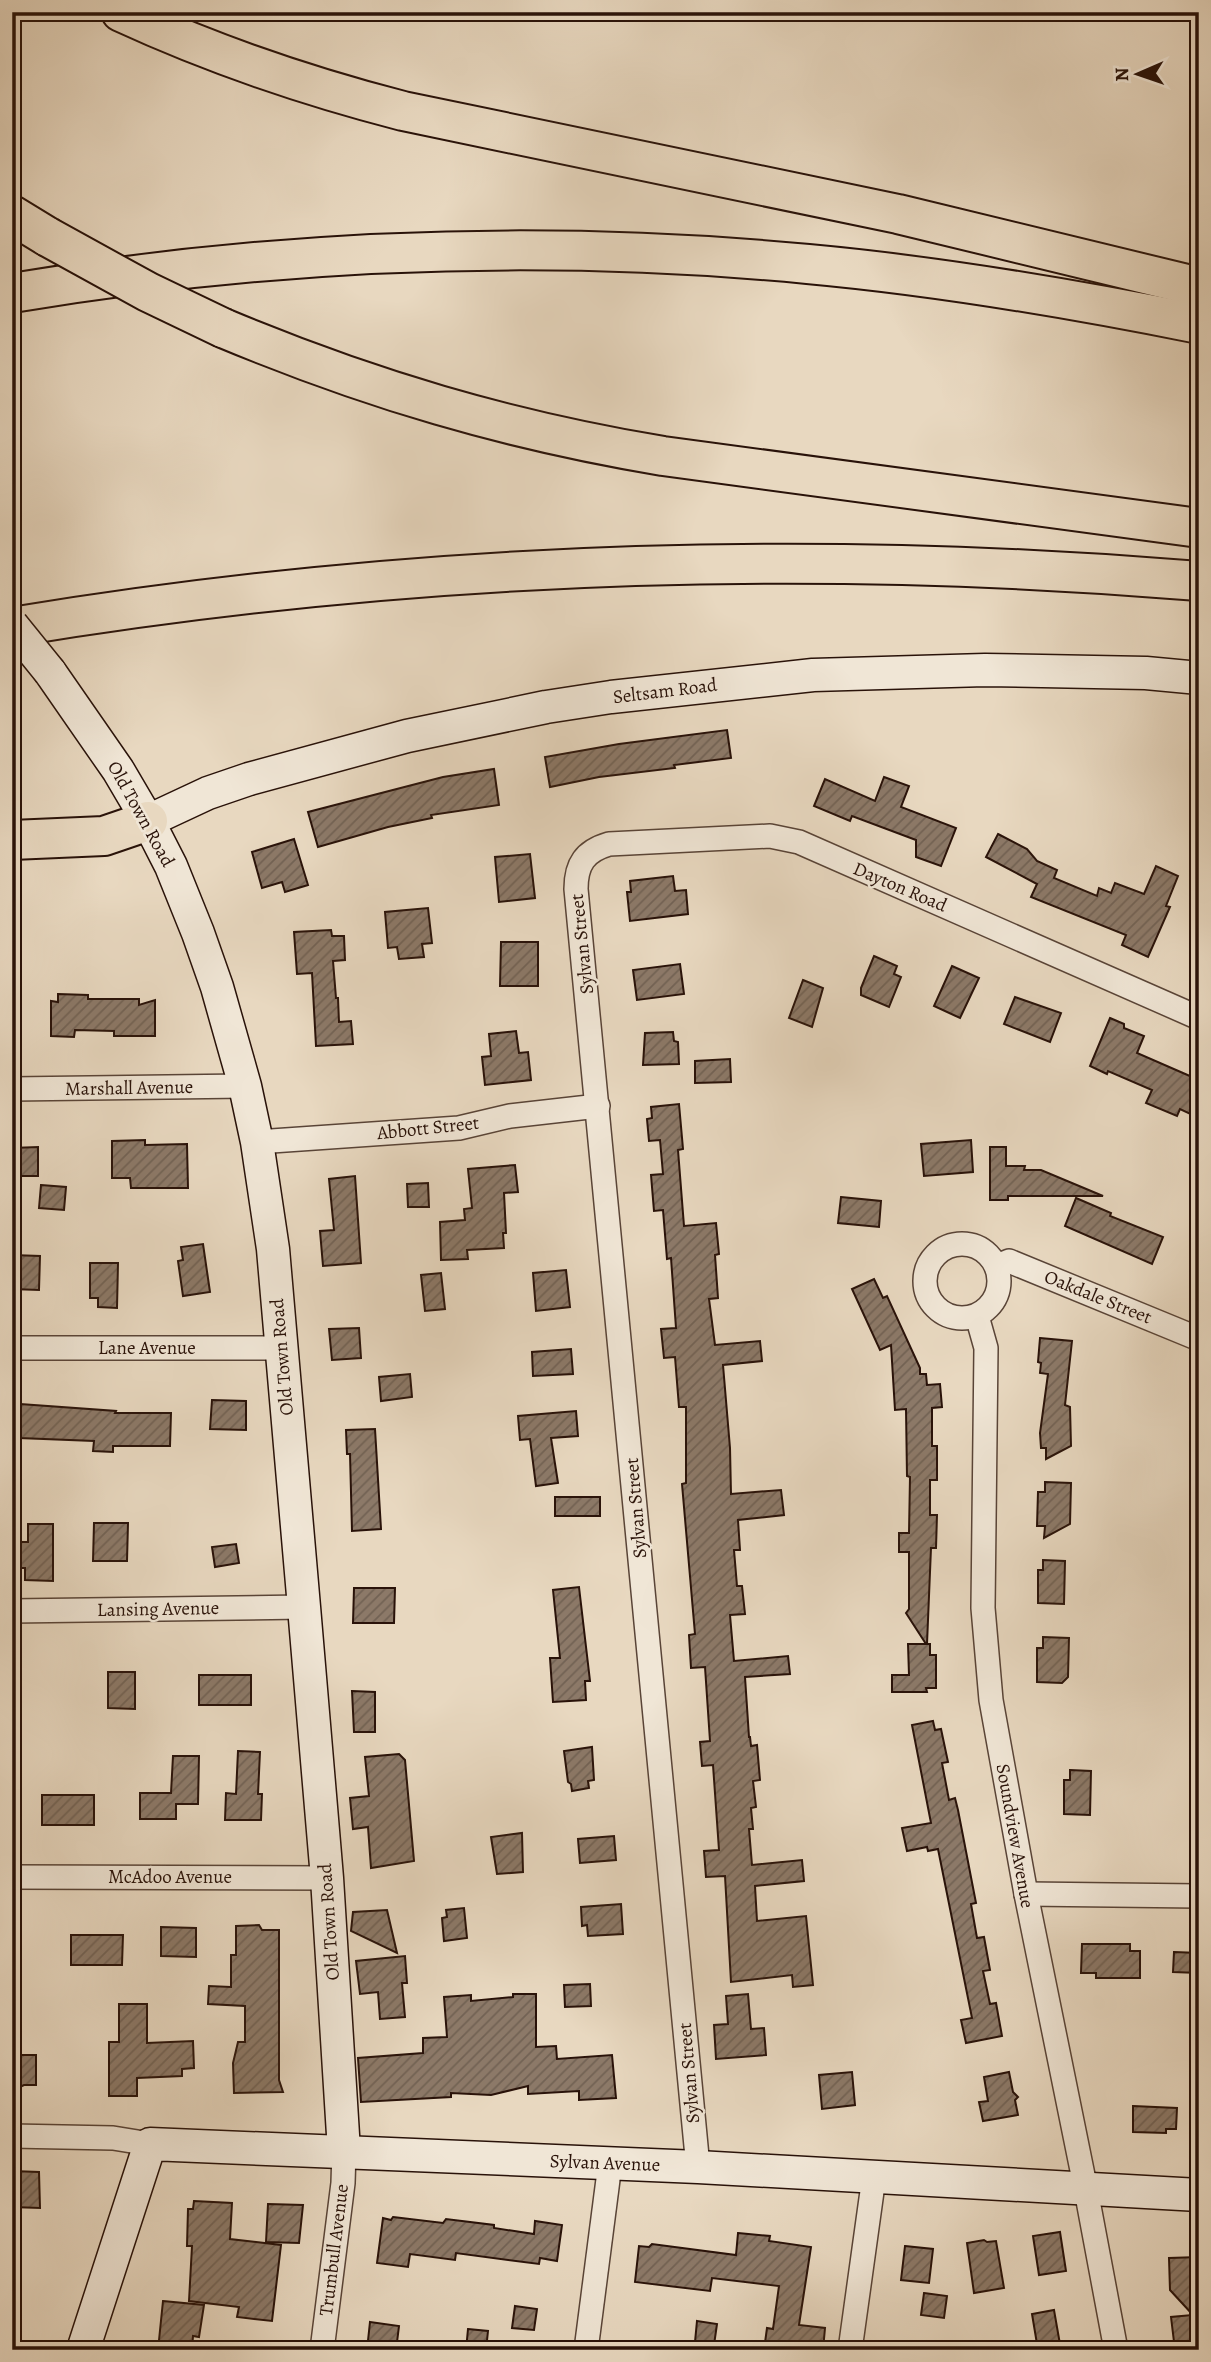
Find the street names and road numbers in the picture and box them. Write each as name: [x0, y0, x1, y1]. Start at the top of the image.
street label: Seltsam Road: [611, 672, 719, 710]
street label: Old Town Road: [101, 756, 181, 872]
street label: Dayton Road: [849, 856, 952, 919]
street label: Sylvan Street: [564, 893, 600, 995]
street label: Marshall Avenue: [65, 1074, 193, 1102]
street label: Abbott Street: [375, 1110, 480, 1146]
street label: Oakdale Street: [1040, 1264, 1156, 1330]
street label: Old Town Road: [264, 1297, 300, 1417]
street label: Lane Avenue: [98, 1335, 196, 1361]
street label: Sylvan Street: [619, 1457, 653, 1559]
street label: Lansing Avenue: [97, 1595, 219, 1623]
street label: Soundview Avenue: [990, 1762, 1040, 1910]
street label: Old Town Road: [312, 1862, 346, 1981]
street label: McAdoo Avenue: [108, 1864, 232, 1890]
street label: Sylvan Street: [672, 2022, 706, 2124]
street label: Sylvan Avenue: [549, 2148, 661, 2178]
street label: Trumbull Avenue: [313, 2183, 355, 2317]

